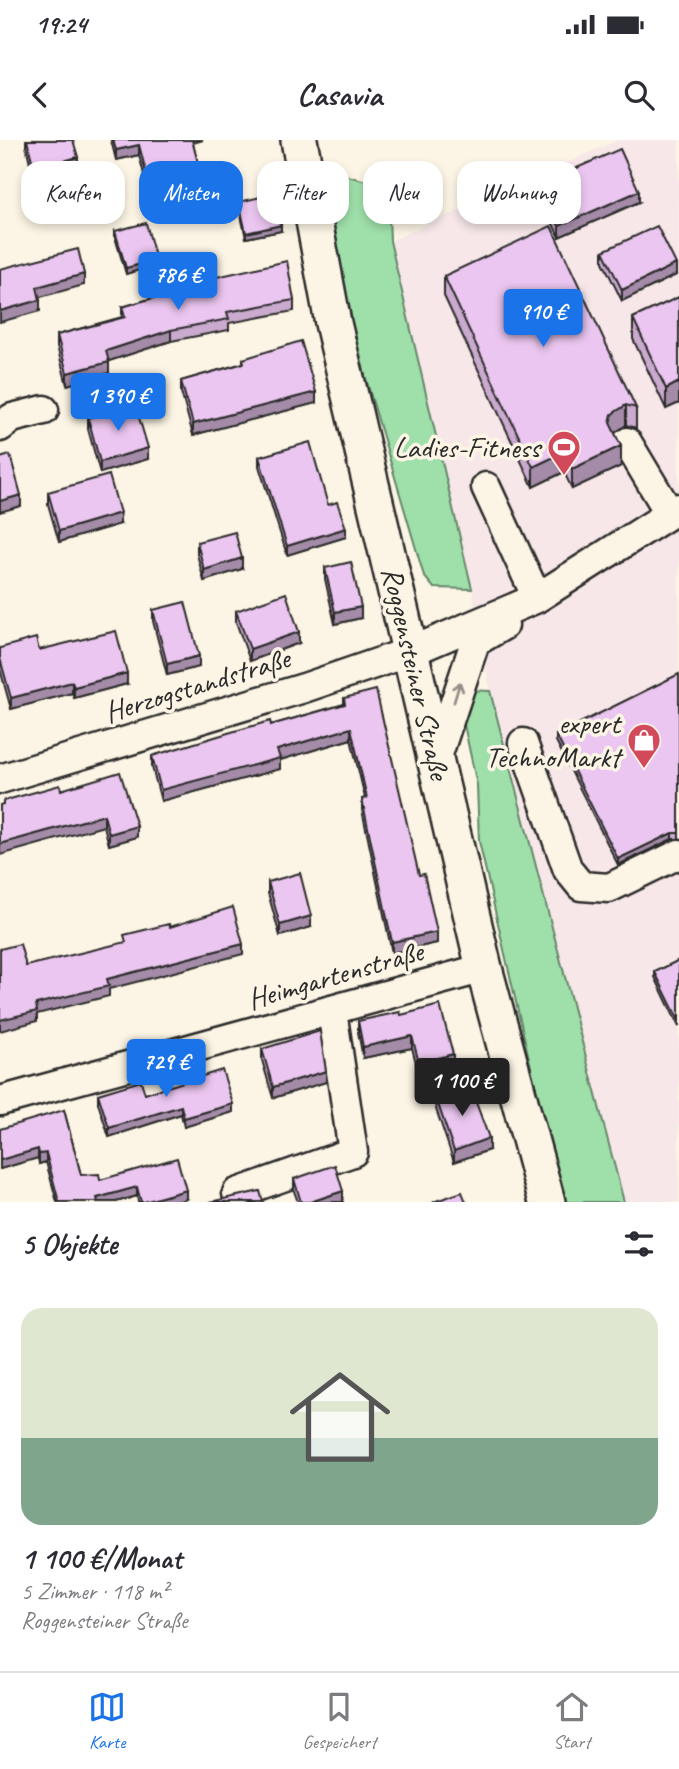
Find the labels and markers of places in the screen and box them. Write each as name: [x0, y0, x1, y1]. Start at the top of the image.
pin: 786 €: [129, 253, 227, 312]
pin: 910 €: [494, 290, 592, 349]
pin: 1 390 €: [53, 373, 183, 433]
place label: Ladies-Fitness: [394, 428, 543, 466]
sports icon: Ladies-Fitness: [545, 428, 583, 477]
place label: expert TechnoMarkt: [485, 704, 624, 776]
shop icon: expert TechnoMarkt: [625, 721, 663, 770]
pin: 729 €: [117, 1040, 215, 1099]
pin: 1 100 €: [397, 1058, 527, 1118]

